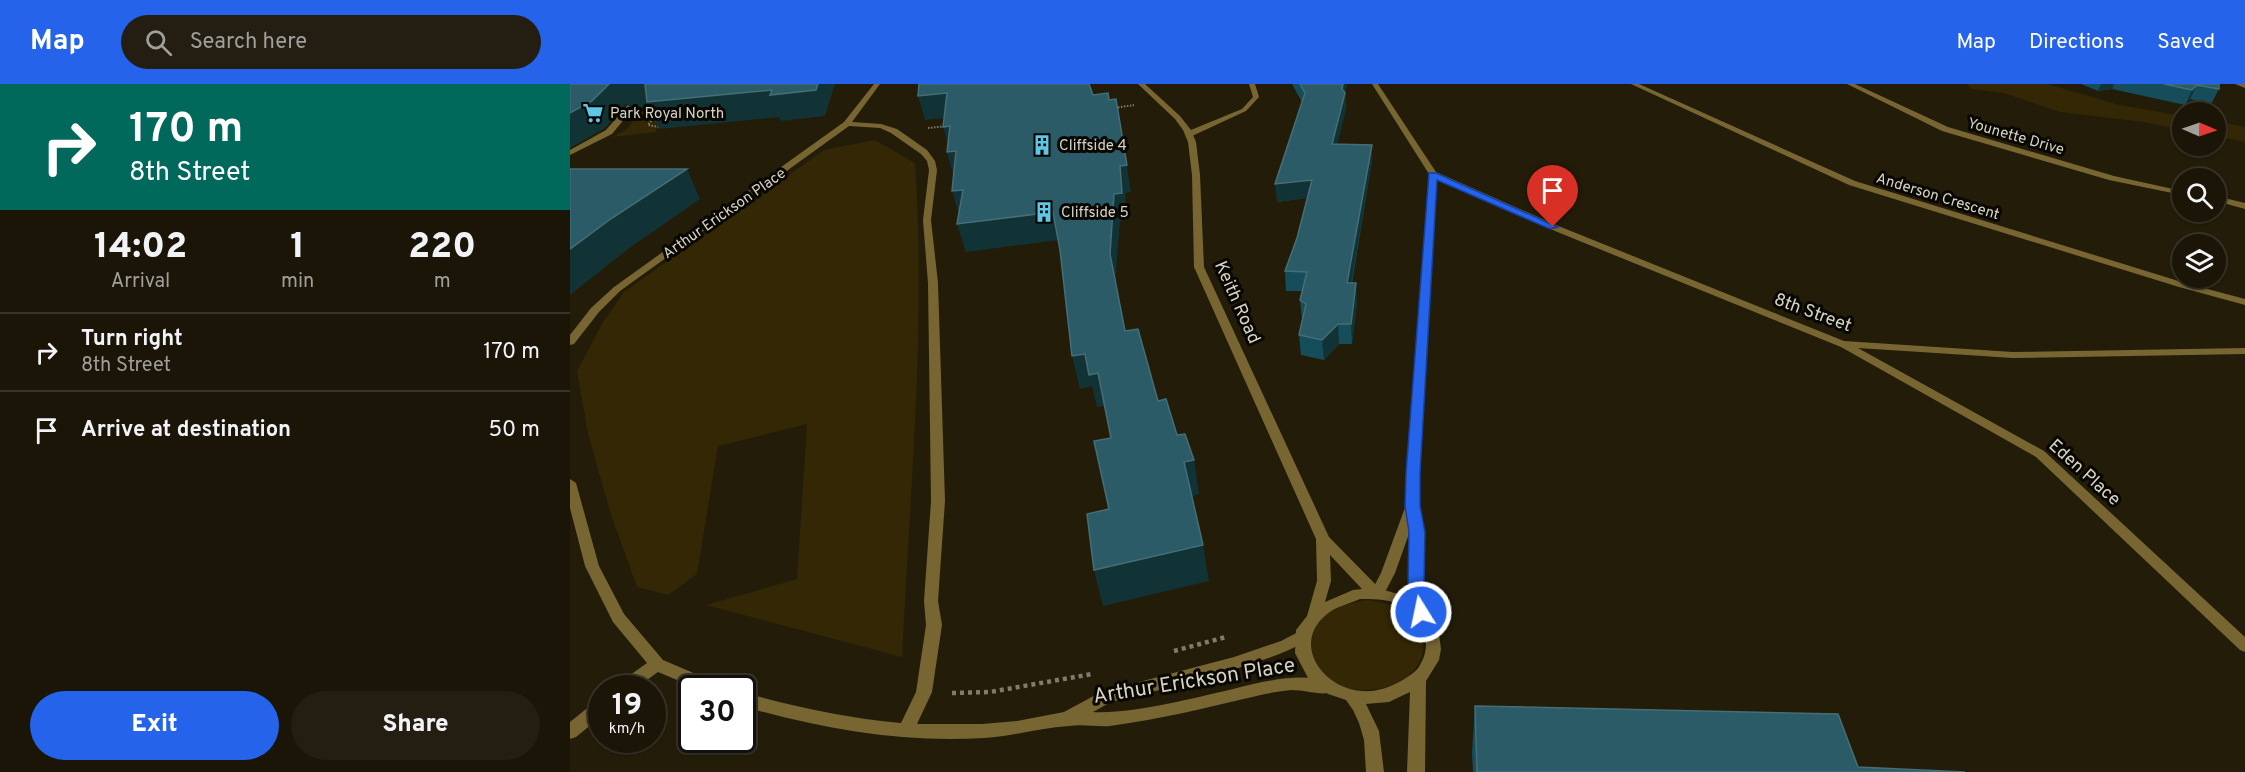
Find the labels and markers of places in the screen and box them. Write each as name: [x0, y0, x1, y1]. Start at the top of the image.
supermarket icon: Park Royal North: [581, 101, 605, 125]
place label: Park Royal North: [610, 105, 724, 124]
building icon: Cliffside 4: [1030, 133, 1054, 157]
place label: Cliffside 4: [1059, 137, 1127, 156]
pin: [1527, 165, 1578, 227]
building icon: Cliffside 5: [1032, 200, 1056, 224]
place label: Cliffside 5: [1061, 204, 1129, 223]

